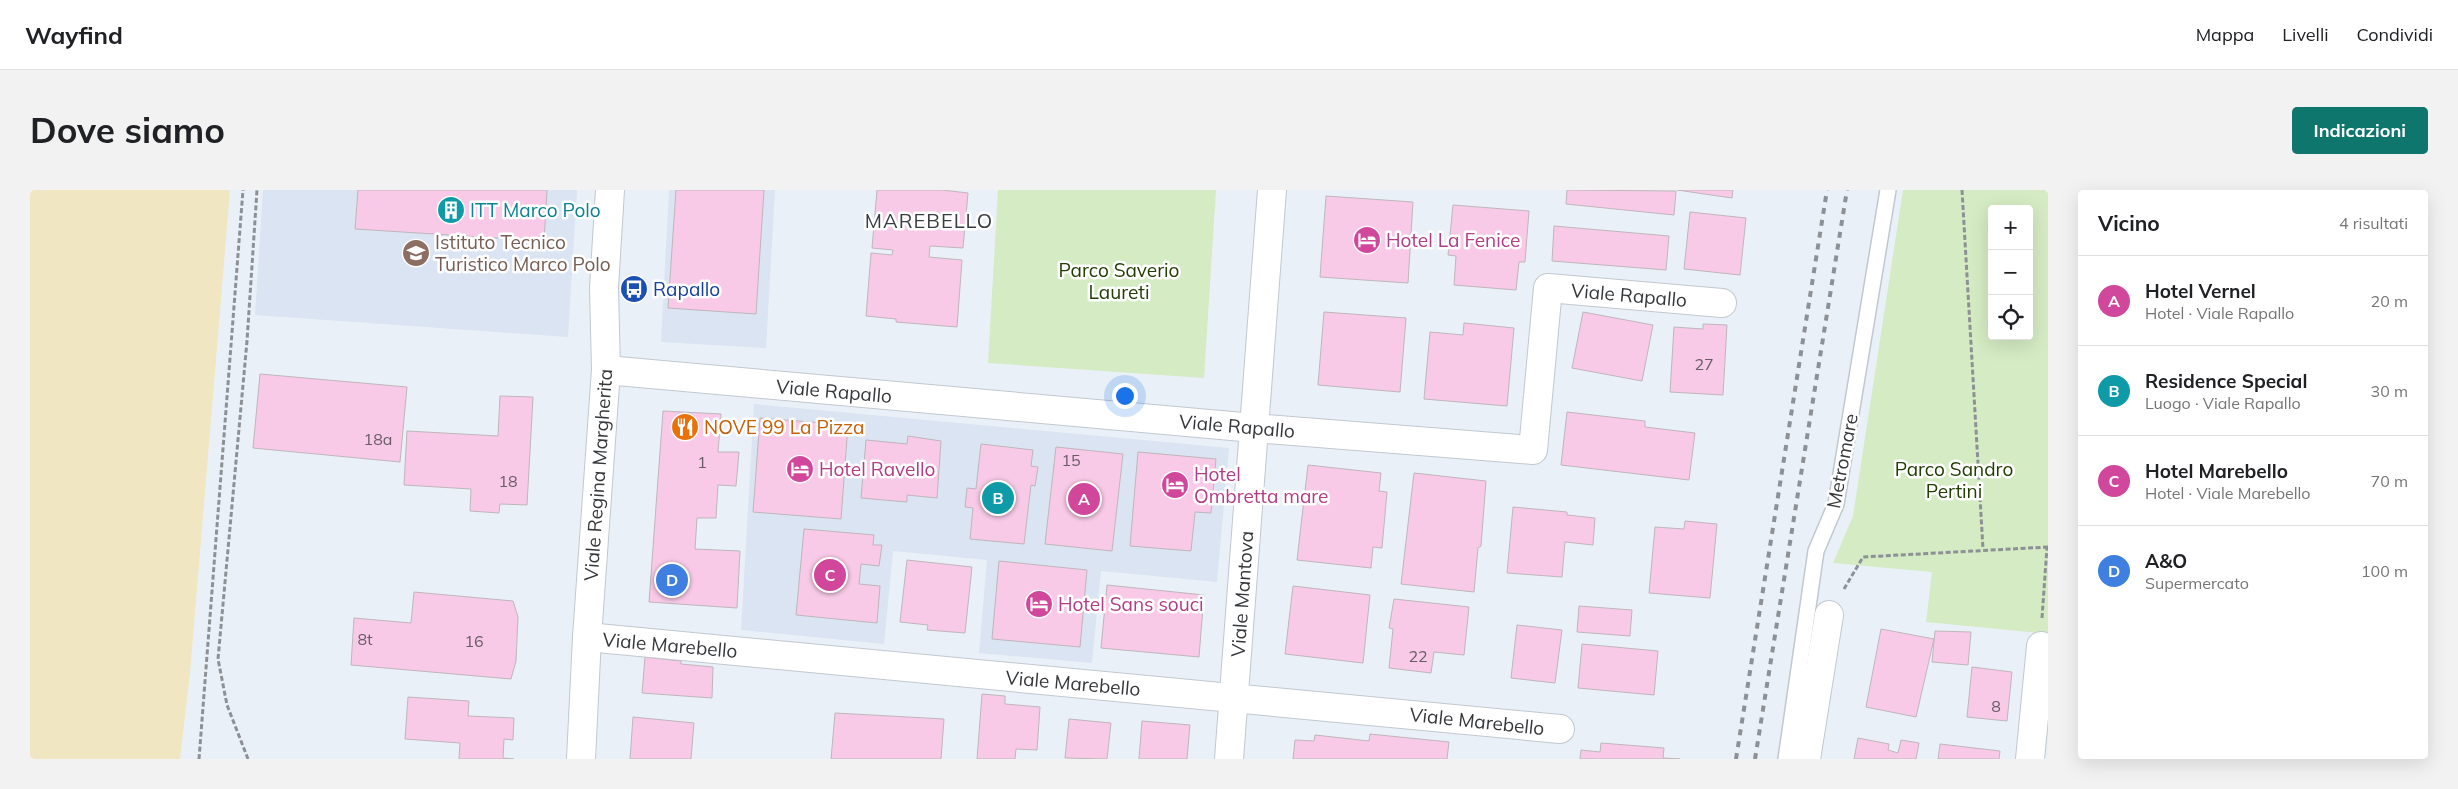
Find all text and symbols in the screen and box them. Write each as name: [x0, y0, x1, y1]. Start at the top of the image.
text: Wayfind: [25, 20, 123, 50]
text: Mappa: [2196, 23, 2254, 46]
text: Livelli: [2282, 23, 2328, 46]
text: Condividi: [2356, 23, 2433, 46]
button: Indicazioni: [2292, 107, 2428, 154]
text: Dove siamo: [30, 108, 225, 152]
building icon: ITT Marco Polo: [436, 195, 466, 225]
place label: ITT Marco Polo: [470, 198, 601, 222]
map controls: [1988, 205, 2033, 340]
button: +: [1988, 205, 2033, 250]
district label: MAREBELLO: [865, 208, 993, 233]
text: Vicino: [2098, 210, 2160, 236]
text: 4 risultati: [2339, 213, 2408, 233]
hotel icon: Hotel La Fenice: [1352, 225, 1382, 255]
place label: Hotel La Fenice: [1386, 228, 1520, 252]
place label: Istituto Tecnico Turistico Marco Polo: [435, 230, 611, 276]
school or university icon: Istituto Tecnico Turistico Marco Polo: [401, 238, 431, 268]
button: −: [1988, 250, 2033, 295]
park label: Parco Saverio Laureti: [1059, 258, 1179, 304]
bus stop icon: Rapallo: [619, 274, 649, 304]
place label: Rapallo: [653, 277, 720, 301]
street label: Viale Rapallo: [1570, 278, 1688, 312]
text: Hotel Vernel: [2145, 279, 2256, 303]
text: A: [2108, 291, 2120, 311]
text: 20 m: [2371, 291, 2408, 311]
button: locate: [1988, 295, 2033, 340]
text: Hotel · Viale Rapallo: [2145, 303, 2294, 323]
house number: 27: [1694, 354, 1714, 374]
street label: Viale Regina Margherita: [579, 368, 617, 582]
text: Residence Special: [2145, 369, 2307, 393]
street label: Viale Rapallo: [775, 374, 893, 408]
text: B: [2108, 381, 2120, 401]
text: 30 m: [2371, 381, 2408, 401]
your location: [1112, 383, 1138, 409]
text: Luogo · Viale Rapallo: [2145, 393, 2301, 413]
street label: Viale Rapallo: [1178, 409, 1296, 443]
restaurant icon: NOVE 99 La Pizza: [670, 412, 700, 442]
street label: Metromare: [1821, 412, 1863, 510]
place label: NOVE 99 La Pizza: [704, 415, 864, 439]
house number: 18a: [364, 429, 392, 449]
house number: 15: [1061, 450, 1081, 470]
house number: 1: [697, 452, 707, 472]
hotel icon: Hotel Ravello: [785, 454, 815, 484]
place label: Hotel Ravello: [819, 457, 935, 481]
park label: Parco Sandro Pertini: [1895, 457, 2013, 503]
text: Hotel Marebello: [2145, 459, 2288, 483]
place label: Hotel Ombretta mare: [1194, 462, 1328, 508]
hotel icon: Hotel Ombretta mare: [1160, 470, 1190, 500]
house number: 18: [498, 471, 518, 491]
text: C: [2109, 471, 2119, 491]
text: 70 m: [2371, 471, 2408, 491]
pin: B: [982, 479, 1014, 517]
pin: A: [1068, 480, 1100, 518]
text: Hotel · Viale Marebello: [2145, 483, 2310, 503]
street label: Viale Mantova: [1226, 530, 1258, 658]
text: A&O: [2145, 549, 2187, 573]
pin: C: [814, 556, 846, 594]
pin: D: [656, 561, 688, 599]
text: D: [2108, 561, 2120, 581]
text: 100 m: [2361, 561, 2408, 581]
text: Supermercato: [2145, 573, 2249, 593]
hotel icon: Hotel Sans souci: [1024, 589, 1054, 619]
place label: Hotel Sans souci: [1058, 592, 1204, 616]
street label: Viale Marebello: [601, 627, 739, 663]
house number: 8t: [357, 629, 373, 649]
house number: 16: [464, 631, 484, 651]
house number: 22: [1408, 646, 1428, 666]
street label: Viale Marebello: [1004, 665, 1142, 701]
house number: 8: [1991, 696, 2001, 716]
street label: Viale Marebello: [1408, 702, 1546, 740]

